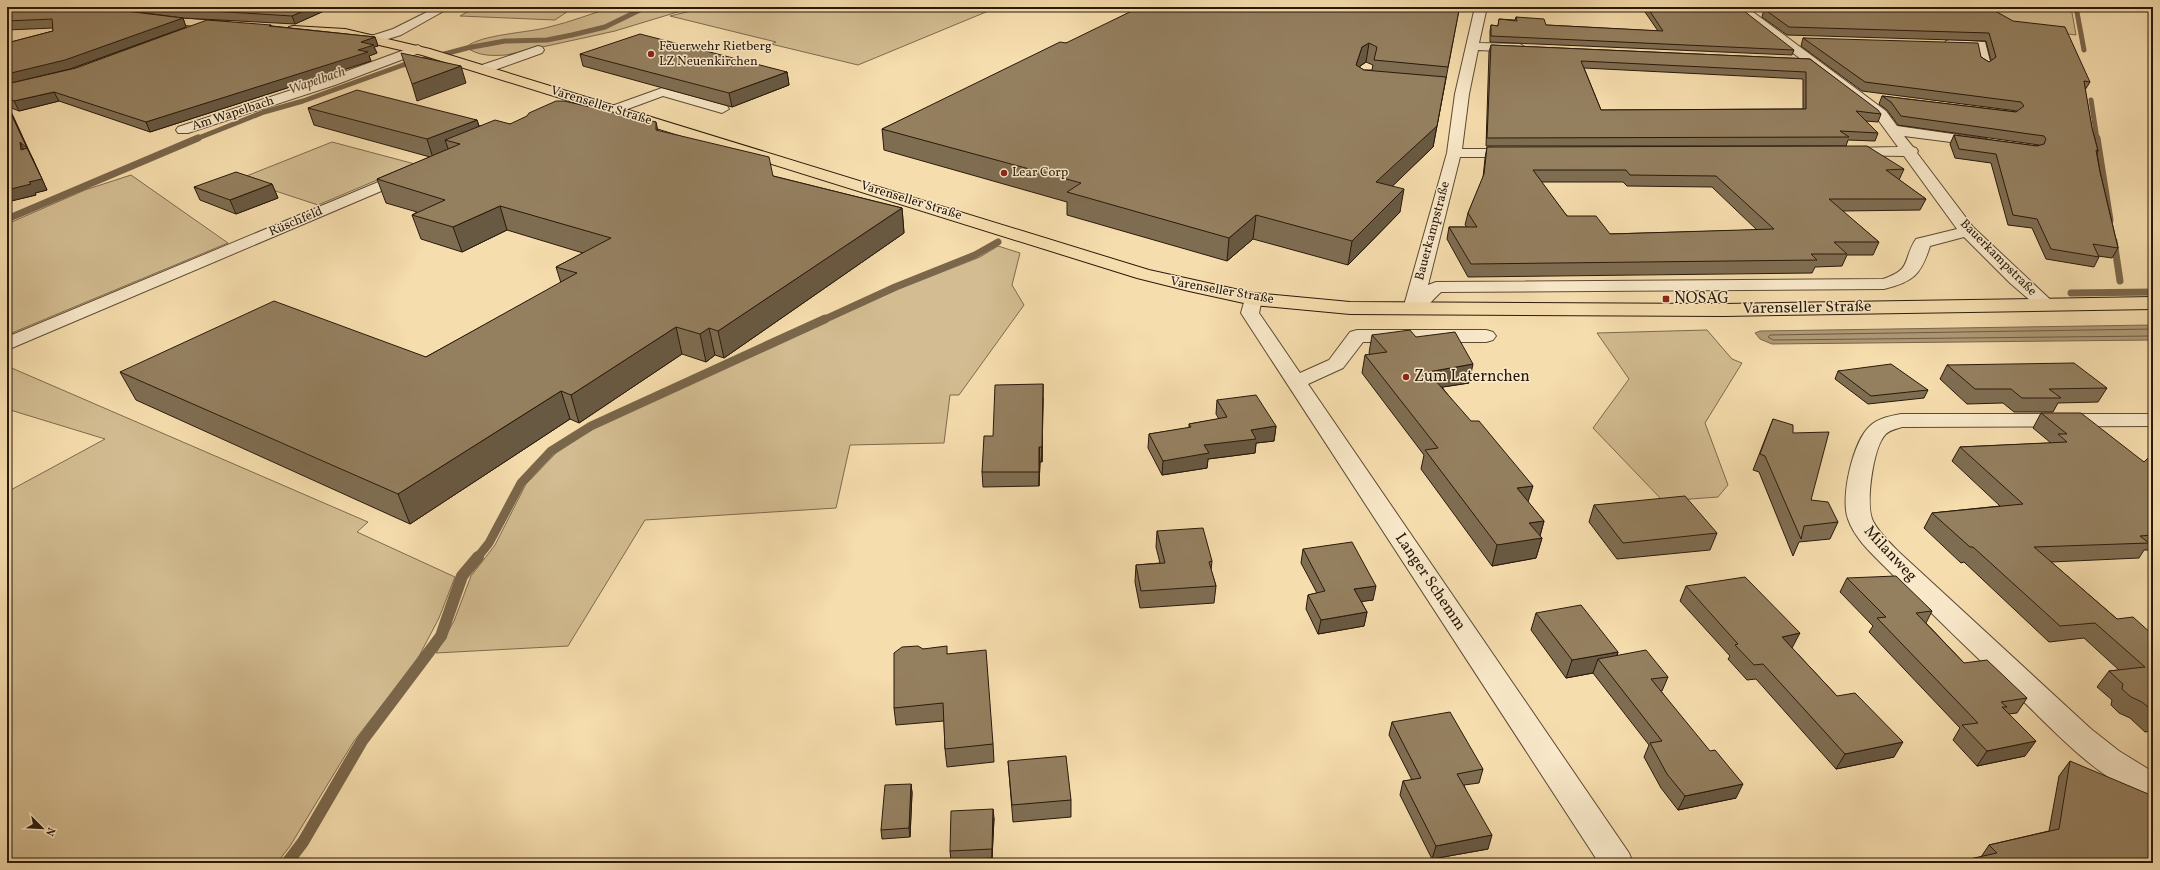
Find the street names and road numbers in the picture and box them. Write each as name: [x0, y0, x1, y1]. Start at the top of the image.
street label: Varenseller Straße: [548, 82, 654, 130]
street label: Am Wapelbach: [189, 92, 277, 136]
street label: Varenseller Straße: [858, 177, 964, 225]
street label: Bauerkampstraße: [1411, 179, 1455, 283]
street label: Rüschfeld: [266, 203, 326, 241]
street label: Bauerkampstraße: [1956, 216, 2040, 300]
street label: Varenseller Straße: [1169, 273, 1275, 309]
street label: Varenseller Straße: [1742, 296, 1872, 320]
street label: Milanweg: [1858, 521, 1922, 587]
street label: Langer Schemm: [1389, 529, 1471, 635]

